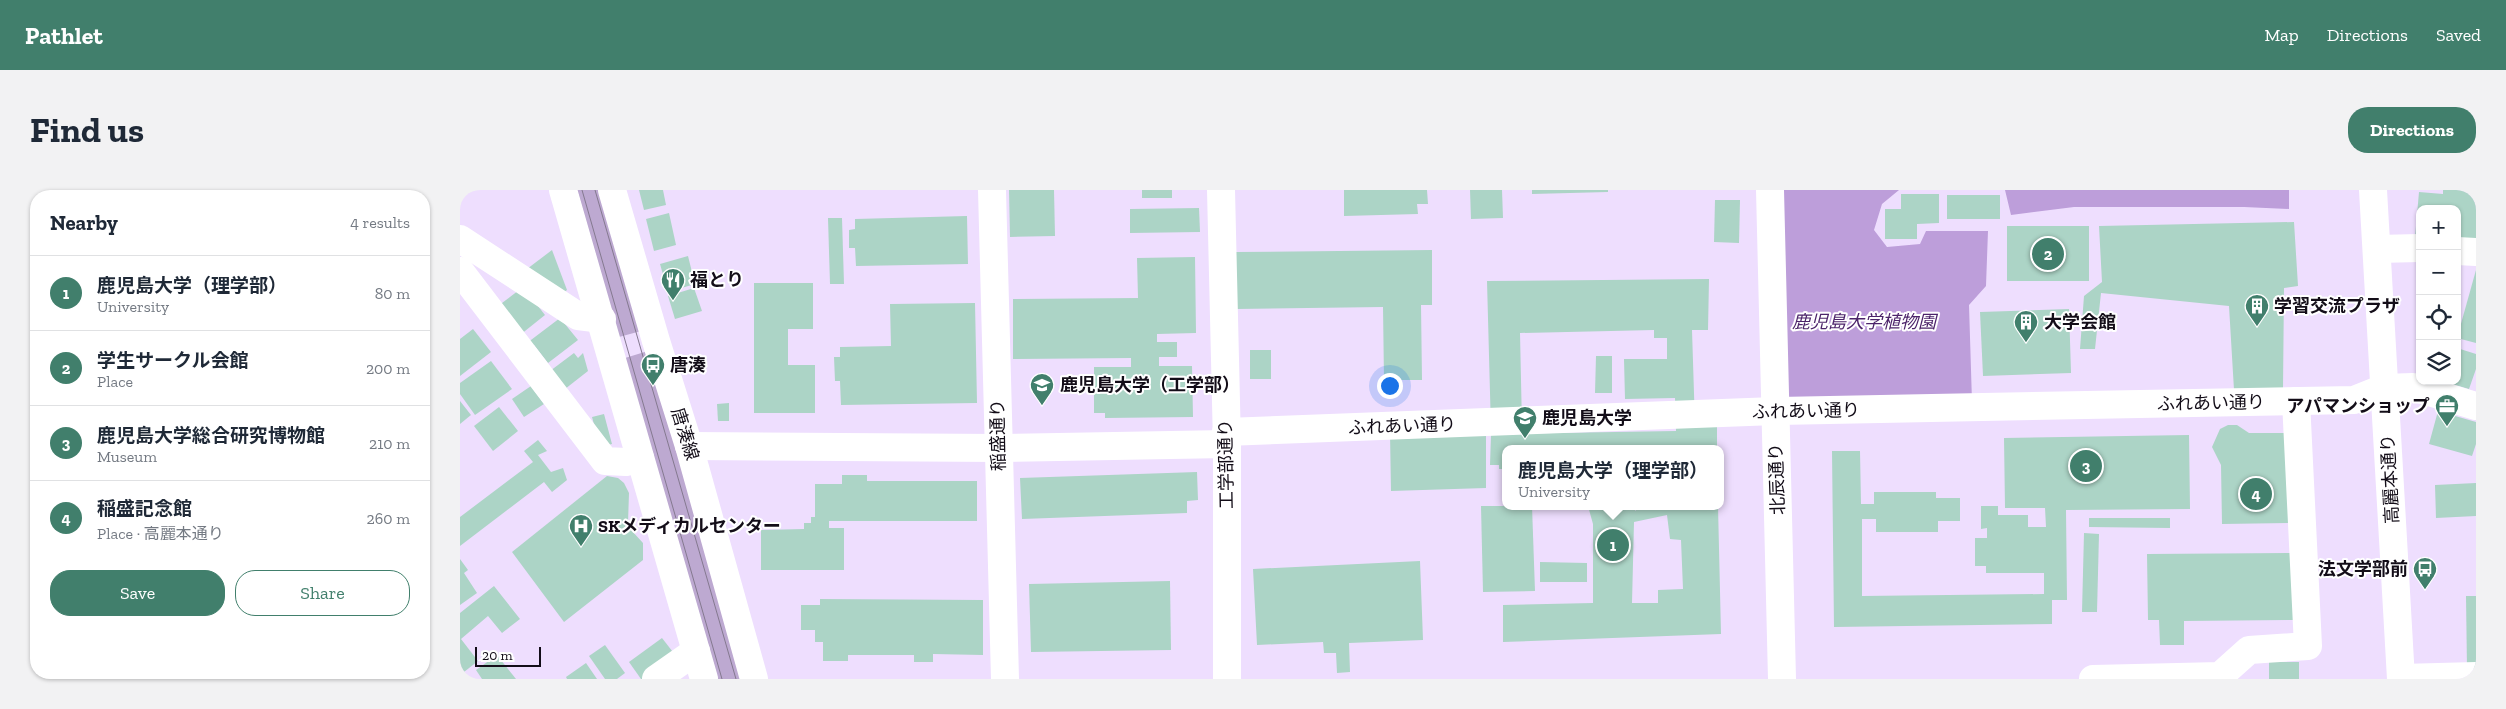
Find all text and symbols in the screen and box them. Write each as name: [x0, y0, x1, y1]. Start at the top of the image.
text: Pathlet: [25, 21, 103, 50]
text: Map: [2264, 24, 2299, 46]
text: Directions: [2327, 24, 2408, 46]
text: Saved: [2436, 24, 2481, 46]
button: Directions: [2348, 107, 2476, 153]
text: Find us: [30, 109, 144, 151]
map controls: [2416, 205, 2461, 385]
button: +: [2416, 205, 2461, 250]
text: Nearby: [50, 210, 118, 235]
text: 4 results: [350, 213, 410, 232]
pin: 2: [2032, 235, 2064, 273]
button: −: [2416, 250, 2461, 295]
restaurant icon: 福とり: [660, 267, 686, 301]
place label: 福とり: [690, 269, 744, 291]
text: 鹿児島大学（理学部）: [97, 274, 287, 297]
text: 1: [63, 284, 69, 303]
text: 80 m: [375, 284, 410, 303]
building icon: 学習交流プラザ: [2244, 293, 2270, 327]
place label: 学習交流プラザ: [2274, 295, 2400, 317]
button: locate: [2416, 295, 2461, 340]
text: University: [97, 297, 169, 316]
building icon: 大学会館: [2013, 309, 2039, 343]
park label: 鹿児島大学植物園: [1792, 311, 1939, 333]
place label: 大学会館: [2044, 311, 2116, 333]
button: layers: [2416, 340, 2461, 385]
text: 学生サークル会館: [97, 349, 248, 372]
bus stop icon: 唐湊: [640, 352, 666, 386]
place label: 唐湊: [670, 354, 706, 376]
text: 2: [62, 359, 70, 378]
text: 200 m: [366, 359, 410, 378]
text: Place: [97, 372, 133, 391]
school or university icon: 鹿児島大学（工学部）: [1029, 372, 1055, 406]
your location: [1377, 373, 1403, 399]
place label: 鹿児島大学（工学部）: [1060, 374, 1240, 396]
street label: ふれあい通り: [2157, 391, 2265, 415]
office icon: アパマンショップ: [2434, 393, 2460, 427]
place label: アパマンショップ: [2286, 395, 2430, 417]
street label: 稲盛通り: [986, 399, 1010, 471]
street label: ふれあい通り: [1752, 399, 1860, 423]
street label: 唐湊線: [667, 405, 703, 463]
school or university icon: 鹿児島大学: [1512, 405, 1538, 439]
place label: 鹿児島大学: [1542, 407, 1632, 429]
street label: ふれあい通り: [1348, 413, 1456, 439]
street label: 工学部通り: [1214, 419, 1238, 509]
text: 鹿児島大学総合研究博物館: [97, 424, 325, 447]
street label: 高麗本通り: [2377, 433, 2403, 525]
text: 3: [62, 434, 70, 453]
text: 210 m: [369, 434, 410, 453]
street label: 北辰通り: [1765, 443, 1789, 515]
popup: [1502, 445, 1724, 510]
text: Museum: [97, 447, 157, 466]
pin: 3: [2070, 447, 2102, 485]
text: 鹿児島大学（理学部）: [1518, 459, 1708, 482]
pin: 4: [2240, 475, 2272, 513]
text: University: [1518, 482, 1590, 501]
text: 稲盛記念館: [97, 497, 192, 520]
text: 4: [61, 509, 71, 528]
text: 260 m: [367, 509, 410, 528]
hospital icon: SKメディカルセンター: [568, 513, 594, 547]
place label: SKメディカルセンター: [598, 515, 781, 537]
text: Place · 高麗本通り: [97, 524, 224, 543]
pin: 1: [1597, 526, 1629, 564]
bus stop icon: 法文学部前: [2412, 556, 2438, 590]
place label: 法文学部前: [2318, 558, 2408, 580]
button: Save: [50, 570, 225, 616]
button: Share: [235, 570, 410, 616]
scale bar: [475, 644, 541, 667]
text: 20 m: [482, 647, 513, 664]

